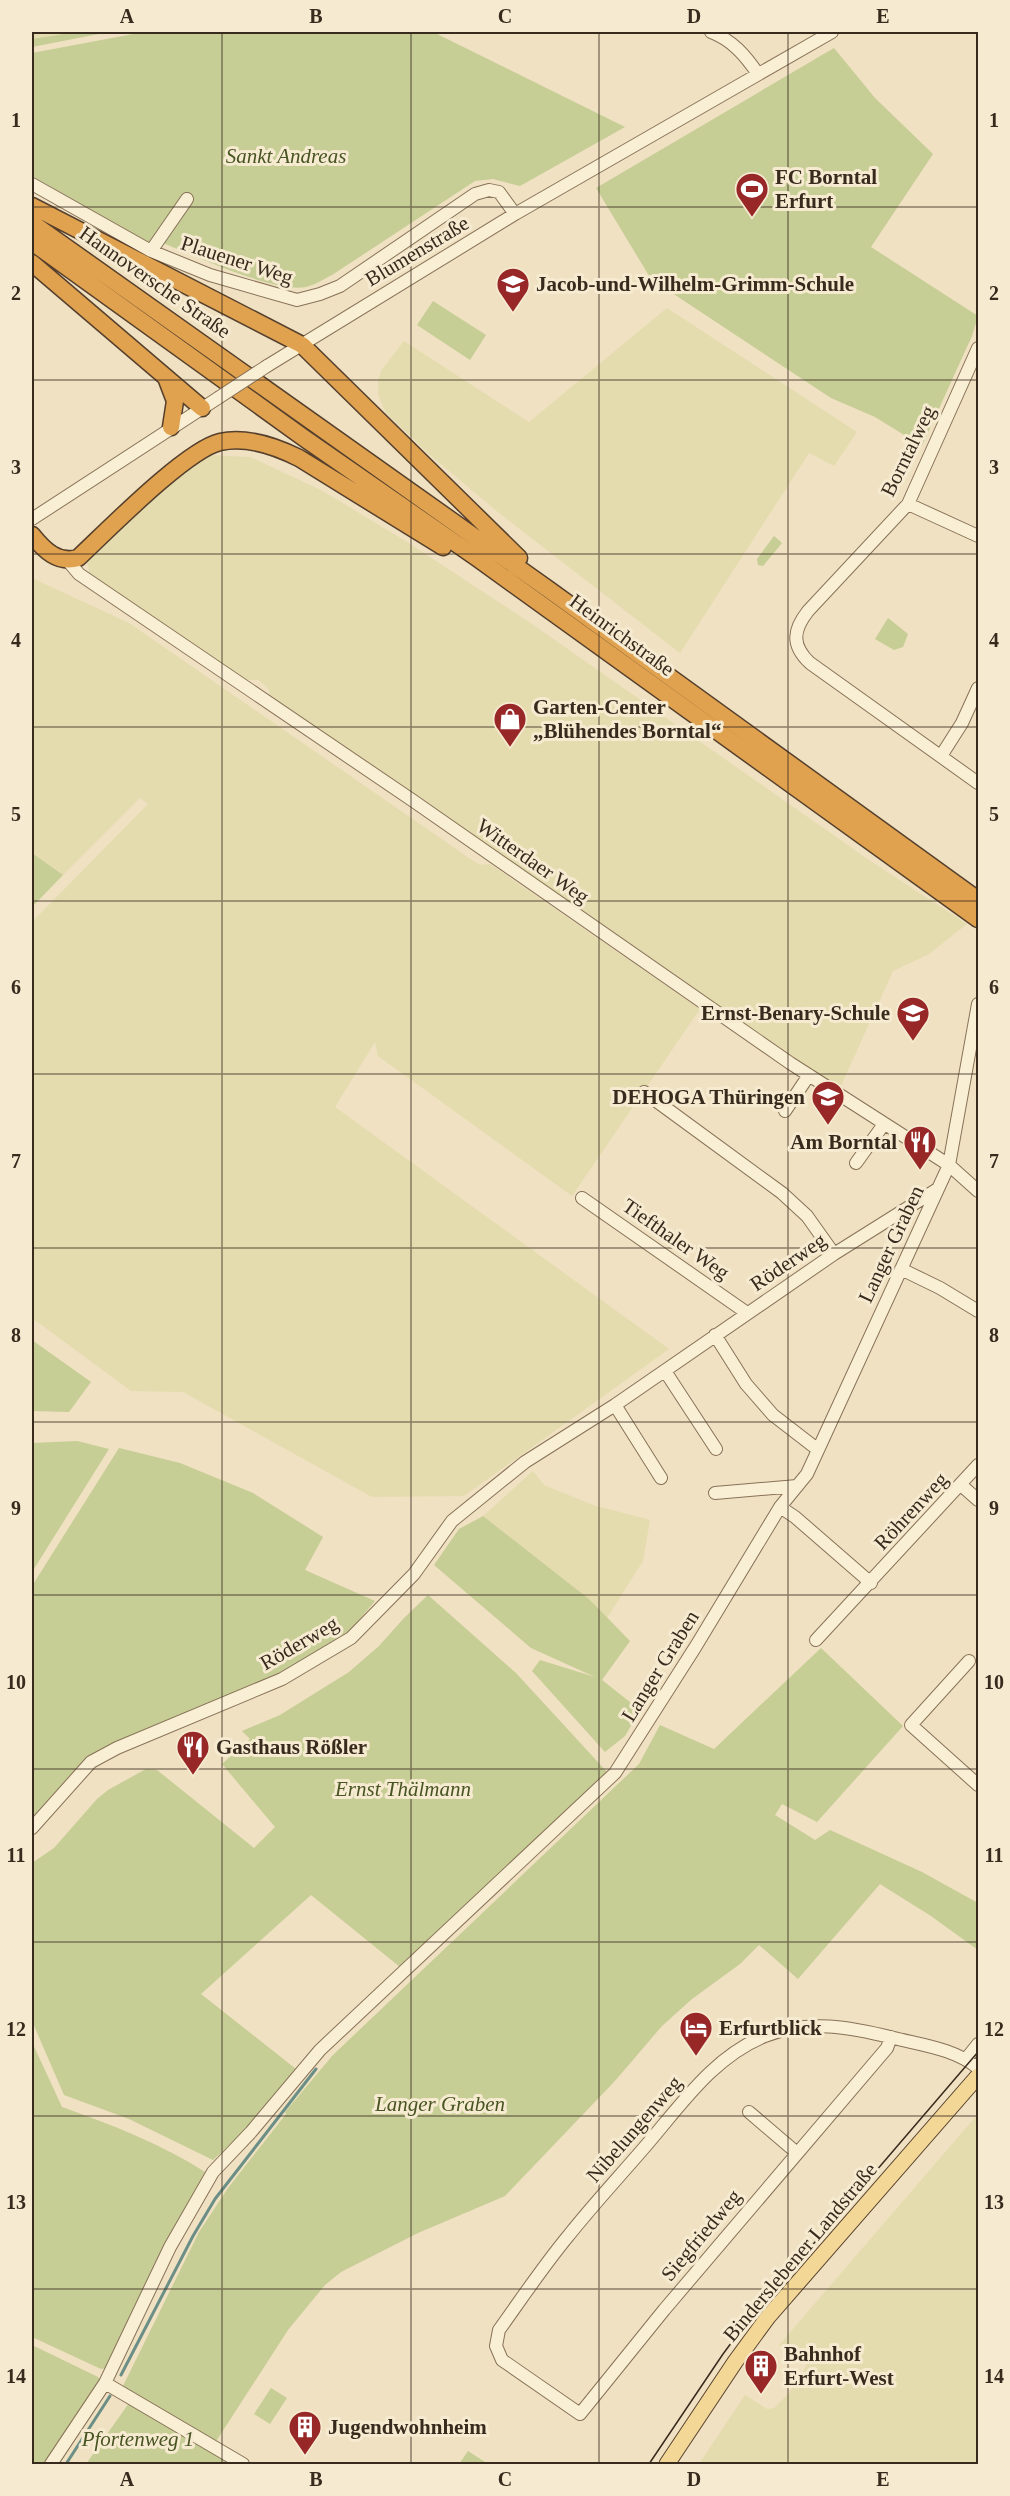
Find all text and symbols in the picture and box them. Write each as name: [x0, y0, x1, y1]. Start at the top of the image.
text: A: [120, 5, 135, 27]
text: B: [309, 5, 323, 27]
text: C: [498, 5, 512, 27]
text: D: [687, 5, 701, 27]
text: E: [876, 5, 890, 27]
text: 1: [11, 109, 21, 131]
text: 1: [989, 109, 999, 131]
park label: Sankt Andreas: [226, 144, 346, 168]
place label: FC Borntal Erfurt: [775, 165, 877, 213]
sports icon: FC Borntal Erfurt: [734, 171, 770, 218]
street label: Blumenstraße: [361, 211, 473, 291]
street label: Hannoversche Straße: [75, 221, 235, 343]
street label: Plauener Weg: [178, 231, 296, 290]
school or university icon: Jacob-und-Wilhelm-Grimm-Schule: [495, 266, 531, 313]
place label: Jacob-und-Wilhelm-Grimm-Schule: [536, 272, 854, 296]
text: 2: [11, 282, 21, 304]
text: 2: [989, 282, 999, 304]
street label: Borntalweg: [876, 401, 940, 500]
text: 3: [11, 456, 21, 478]
text: 3: [989, 456, 999, 478]
street label: Heinrichstraße: [565, 589, 679, 681]
text: 4: [11, 629, 21, 651]
text: 4: [989, 629, 999, 651]
place label: Garten-Center „Blühendes Borntal“: [533, 695, 721, 743]
shop icon: Garten-Center „Blühendes Borntal“: [492, 701, 528, 748]
text: 5: [11, 803, 21, 825]
text: 5: [989, 803, 999, 825]
street label: Witterdaer Weg: [472, 813, 594, 909]
text: 6: [11, 976, 21, 998]
text: 6: [989, 976, 999, 998]
school or university icon: Ernst-Benary-Schule: [895, 995, 931, 1042]
place label: Ernst-Benary-Schule: [701, 1001, 890, 1025]
school or university icon: DEHOGA Thüringen: [810, 1079, 846, 1126]
place label: DEHOGA Thüringen: [612, 1085, 805, 1109]
restaurant icon: Am Borntal: [902, 1124, 938, 1171]
place label: Am Borntal: [790, 1130, 897, 1154]
text: 7: [11, 1150, 21, 1172]
text: 7: [989, 1150, 999, 1172]
street label: Langer Graben: [853, 1181, 929, 1306]
street label: Tiefthaler Weg: [618, 1193, 734, 1285]
street label: Röderweg: [746, 1228, 831, 1296]
text: 8: [11, 1324, 21, 1346]
text: 8: [989, 1324, 999, 1346]
street label: Röhrenweg: [869, 1467, 953, 1555]
text: 9: [11, 1497, 21, 1519]
text: 9: [989, 1497, 999, 1519]
street label: Langer Graben: [616, 1606, 704, 1726]
street label: Röderweg: [256, 1611, 343, 1675]
text: 10: [6, 1671, 26, 1693]
text: 10: [984, 1671, 1004, 1693]
restaurant icon: Gasthaus Rößler: [175, 1729, 211, 1776]
place label: Gasthaus Rößler: [216, 1735, 367, 1759]
park label: Ernst Thälmann: [334, 1777, 471, 1801]
text: 11: [7, 1844, 25, 1866]
text: 11: [985, 1844, 1003, 1866]
hotel icon: Erfurtblick: [678, 2010, 714, 2057]
place label: Erfurtblick: [719, 2016, 822, 2040]
text: 12: [6, 2018, 26, 2040]
text: 12: [984, 2018, 1004, 2040]
street label: Nibelungenweg: [581, 2071, 687, 2187]
park label: Langer Graben: [374, 2092, 505, 2116]
street label: Binderslebener Landstraße: [718, 2158, 882, 2346]
street label: Siegfriedweg: [656, 2184, 746, 2286]
text: 13: [6, 2191, 26, 2213]
text: 13: [984, 2191, 1004, 2213]
place label: Bahnhof Erfurt-West: [784, 2342, 894, 2390]
building icon: Bahnhof Erfurt-West: [743, 2348, 779, 2395]
text: 14: [6, 2365, 26, 2387]
text: 14: [984, 2365, 1004, 2387]
building icon: Jugendwohnheim: [287, 2409, 323, 2456]
place label: Jugendwohnheim: [328, 2415, 487, 2439]
park label: Pfortenweg 1: [81, 2427, 194, 2451]
text: A: [120, 2468, 135, 2490]
text: B: [309, 2468, 323, 2490]
text: C: [498, 2468, 512, 2490]
text: D: [687, 2468, 701, 2490]
text: E: [876, 2468, 890, 2490]

